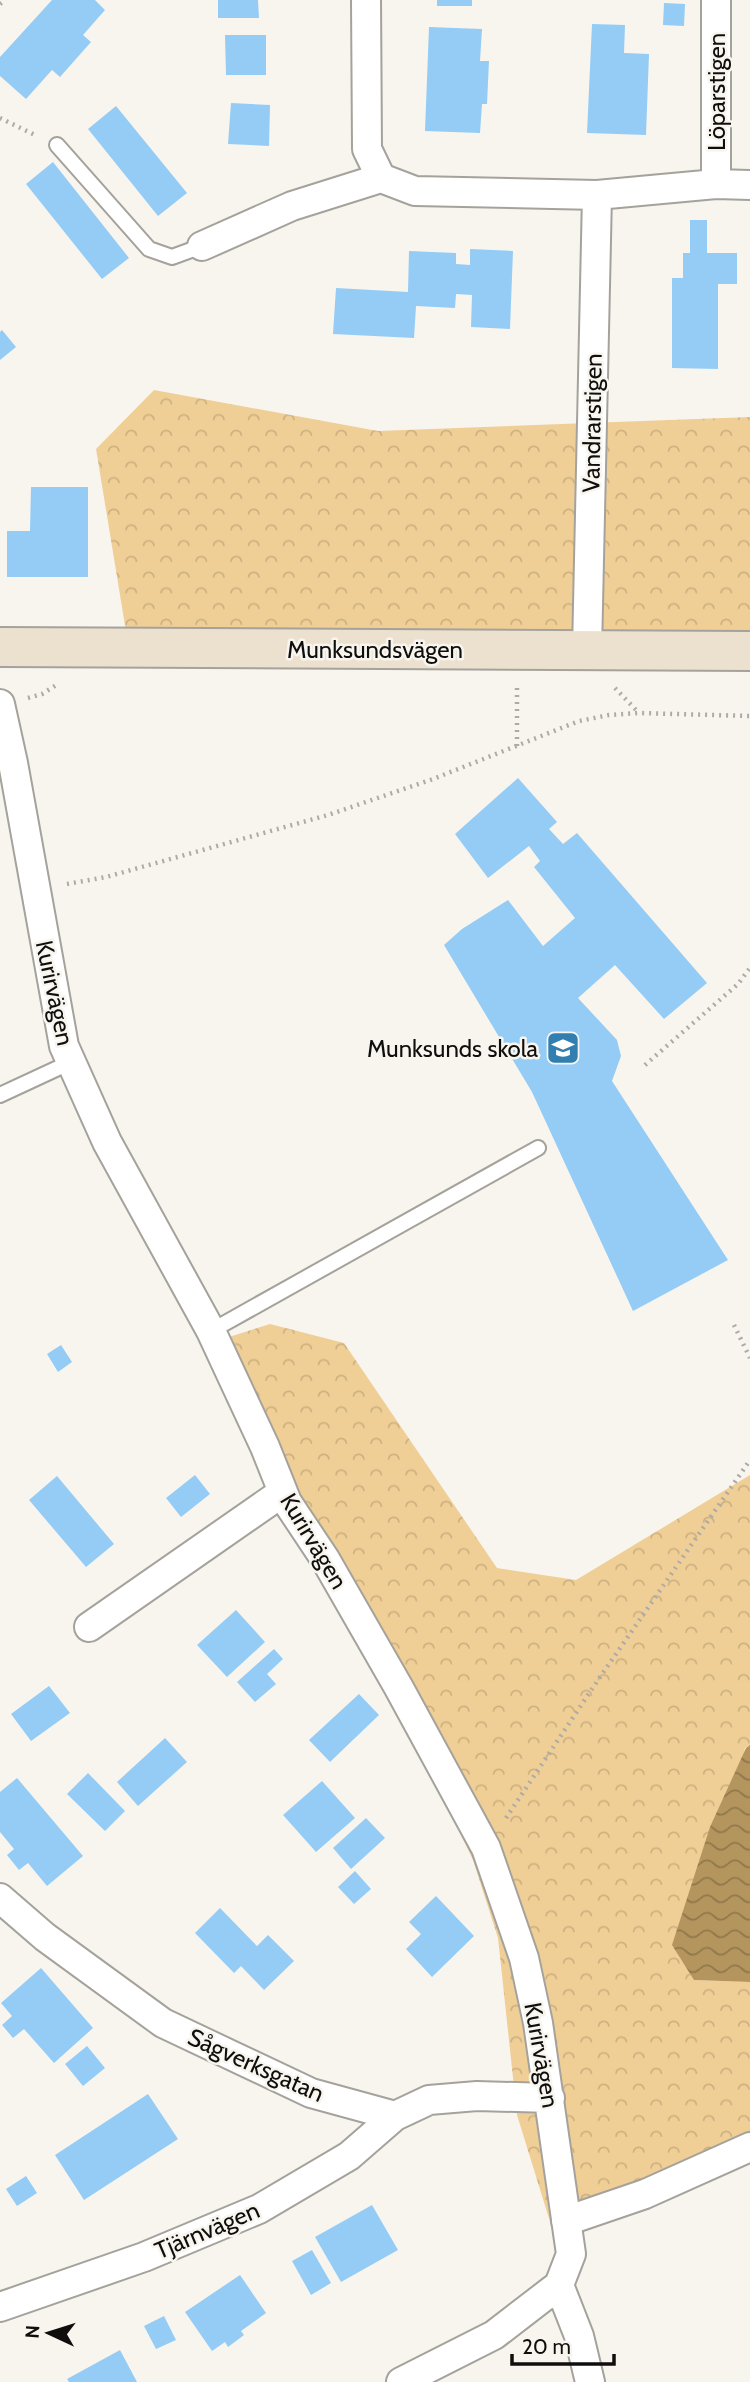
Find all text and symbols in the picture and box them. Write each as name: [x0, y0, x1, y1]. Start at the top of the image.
street label: Löparstigen: [702, 33, 731, 151]
street label: Vandrarstigen: [576, 353, 608, 493]
street label: Munksundsvägen: [287, 635, 463, 664]
street label: Kurirvägen: [30, 938, 80, 1048]
school or university icon: Munksunds skola: [544, 1029, 582, 1067]
place label: Munksunds skola: [367, 1034, 538, 1063]
street label: Kurirvägen: [274, 1488, 354, 1594]
street label: Kurirvägen: [518, 2000, 566, 2110]
street label: Sågverksgatan: [183, 2022, 329, 2108]
street label: Tjärnvägen: [150, 2195, 264, 2265]
north arrow: [14, 2298, 84, 2368]
scale bar: [512, 2322, 614, 2366]
text: N: [21, 2324, 44, 2339]
text: 20 m: [522, 2334, 571, 2359]

